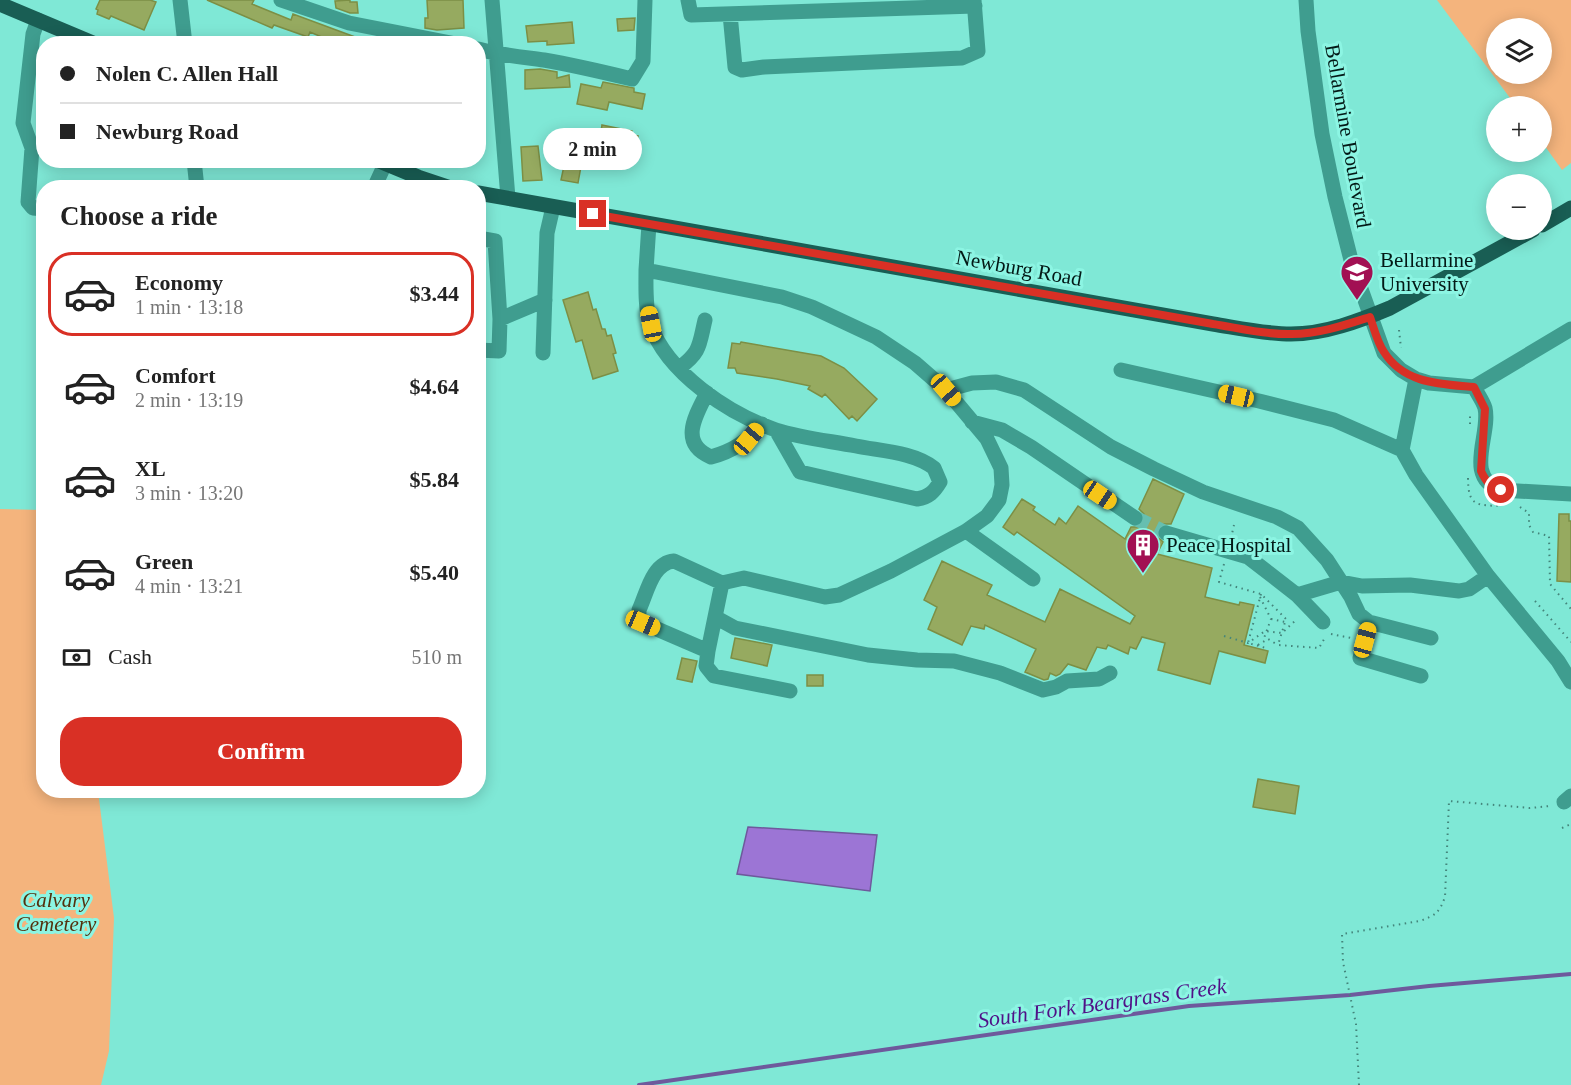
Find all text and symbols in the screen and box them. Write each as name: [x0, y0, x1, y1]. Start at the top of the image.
map controls: [1486, 18, 1552, 240]
button: layers: [1486, 18, 1552, 84]
street label: Bellarmine Boulevard: [1320, 42, 1376, 230]
text: Nolen C. Allen Hall: [96, 61, 278, 86]
button: +: [1486, 96, 1552, 162]
text: Newburg Road: [96, 119, 238, 144]
callout: 2 min: [544, 127, 642, 169]
text: 2 min: [568, 138, 617, 160]
button: −: [1486, 174, 1552, 240]
route end: [579, 200, 606, 227]
text: Choose a ride: [60, 201, 218, 231]
street label: Newburg Road: [954, 245, 1084, 291]
place label: Bellarmine University: [1380, 248, 1473, 296]
school or university icon: Bellarmine University: [1339, 254, 1375, 301]
icon: car: [63, 267, 117, 321]
text: Economy: [135, 270, 223, 295]
text: $3.44: [410, 281, 459, 306]
text: 1 min · 13:18: [135, 296, 243, 318]
car: [639, 305, 663, 343]
icon: car: [63, 360, 117, 414]
text: Comfort: [135, 363, 216, 388]
car: [927, 371, 965, 409]
text: $4.64: [410, 374, 459, 399]
car: [1216, 383, 1256, 409]
text: 2 min · 13:19: [135, 389, 243, 411]
car: [731, 419, 767, 459]
icon: car: [63, 453, 117, 507]
text: XL: [135, 456, 166, 481]
text: $5.84: [410, 467, 459, 492]
route start: [1487, 476, 1514, 503]
car: [1080, 477, 1120, 513]
text: 3 min · 13:20: [135, 482, 243, 504]
building icon: Peace Hospital: [1125, 527, 1161, 574]
place label: Peace Hospital: [1166, 533, 1292, 557]
icon: car: [63, 546, 117, 600]
text: Green: [135, 549, 193, 574]
text: $5.40: [410, 560, 459, 585]
text: 4 min · 13:21: [135, 575, 243, 597]
car: [623, 608, 663, 638]
car: [1352, 620, 1378, 660]
icon: cash: [60, 641, 93, 674]
text: Cash: [108, 644, 152, 669]
text: 510 m: [411, 646, 462, 668]
button: Confirm: [60, 717, 462, 786]
park label: Calvary Cemetery: [16, 888, 97, 936]
water label: South Fork Beargrass Creek: [976, 973, 1229, 1033]

